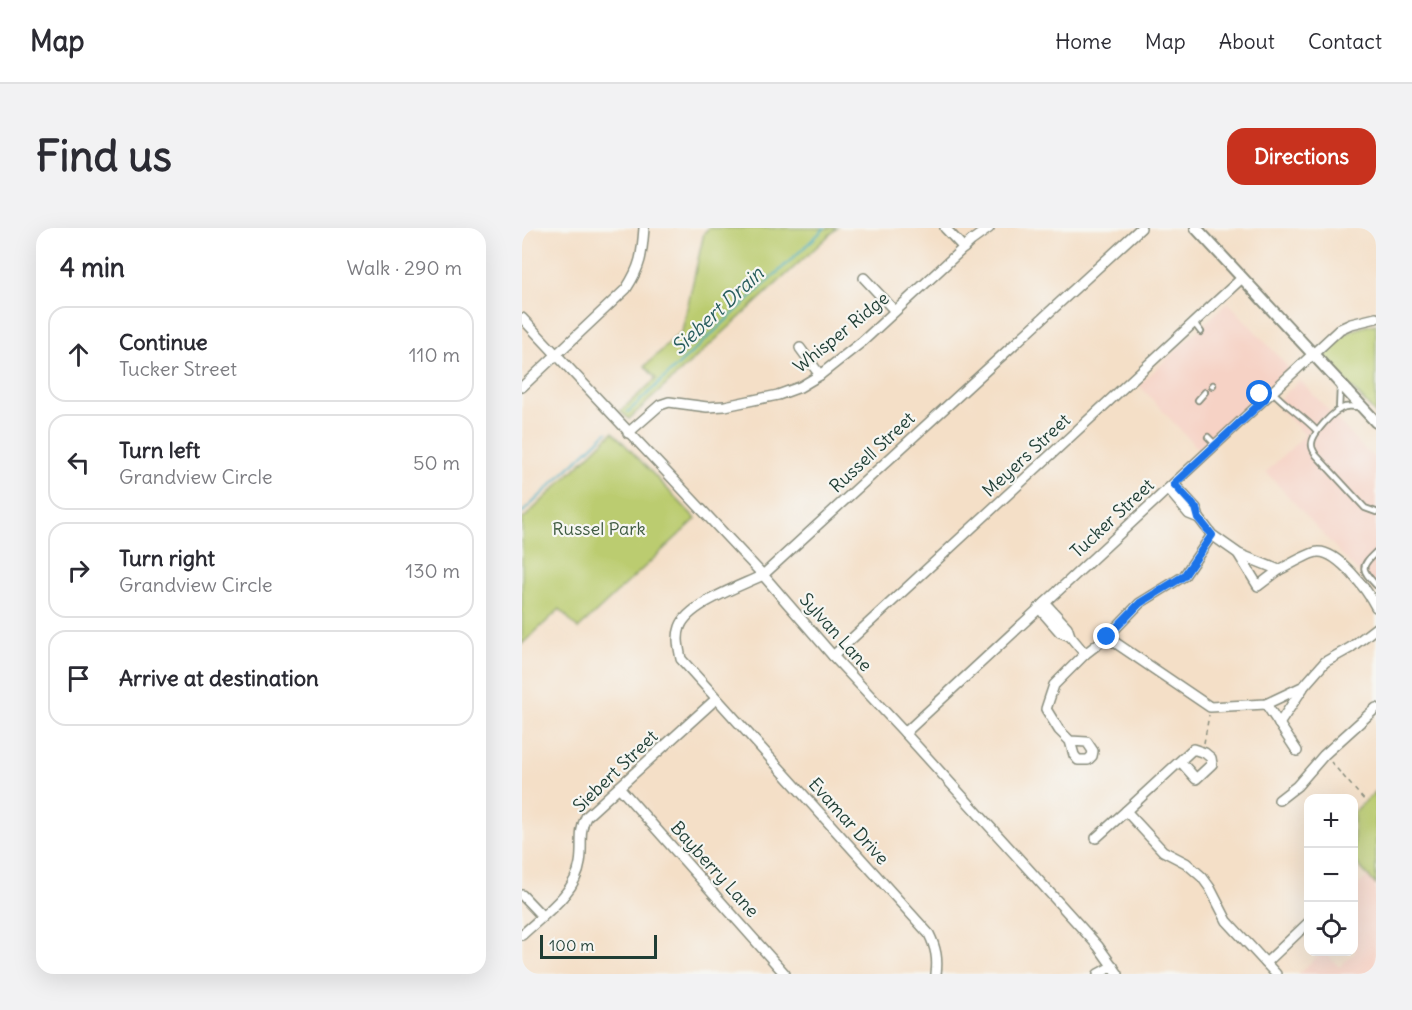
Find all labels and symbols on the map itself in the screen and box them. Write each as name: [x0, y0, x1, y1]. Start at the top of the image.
water label: Siebert Drain: [666, 261, 769, 359]
street label: Whisper Ridge: [789, 286, 893, 378]
route start: [1246, 380, 1272, 406]
street label: Russell Street: [825, 407, 919, 497]
street label: Meyers Street: [977, 408, 1075, 502]
street label: Tucker Street: [1065, 473, 1159, 563]
park label: Russel Park: [552, 517, 646, 540]
street label: Sylvan Lane: [795, 588, 877, 676]
route end: [1093, 623, 1119, 649]
street label: Siebert Street: [568, 725, 662, 817]
street label: Evamar Drive: [804, 773, 894, 869]
street label: Bayberry Lane: [666, 816, 764, 922]
scale bar: [540, 932, 657, 960]

